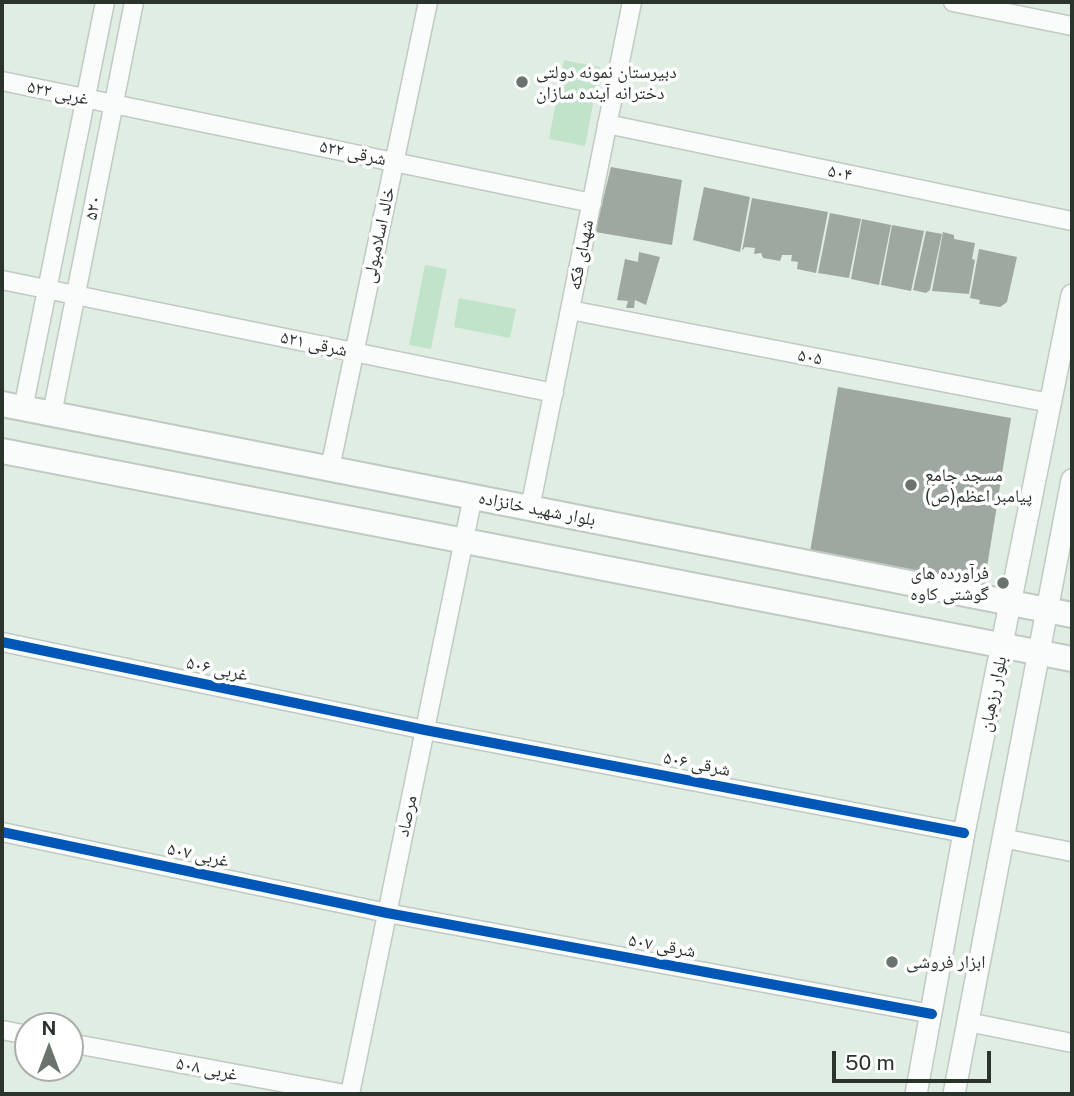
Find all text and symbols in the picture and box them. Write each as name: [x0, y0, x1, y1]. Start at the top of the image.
place label: دبیرستان نمونه دولتی دخترانه آینده سازان: [536, 61, 677, 104]
marker: دبیرستان نمونه دولتی دخترانه آینده سازان: [514, 74, 530, 90]
street label: ۵۲۲ غربی: [25, 76, 91, 110]
street label: ۵۲۲ شرقی: [318, 135, 388, 171]
street label: ۵۰۴: [826, 160, 854, 186]
street label: خالد اسلامبولی: [358, 185, 400, 285]
street label: ۵۲۰: [80, 194, 106, 222]
street label: شهدای فکه: [564, 218, 598, 292]
street label: ۵۲۱ شرقی: [279, 326, 349, 362]
street label: ۵۰۵: [796, 344, 824, 370]
place label: مسجد جامع پیامبر اعظم(ص): [925, 464, 1032, 506]
marker: مسجد جامع پیامبر اعظم(ص): [903, 477, 919, 493]
street label: بلوار شهید خانزاده: [477, 487, 597, 531]
place label: فرآورده های گوشتی کاوه: [910, 562, 989, 604]
marker: فرآورده های گوشتی کاوه: [995, 575, 1011, 591]
street label: ۵۰۶ غربی: [184, 652, 250, 686]
street label: بلوار رزهبان: [974, 654, 1012, 734]
street label: ۵۰۶ شرقی: [662, 747, 732, 781]
street label: مرصاد: [392, 793, 422, 839]
street label: ۵۰۷ غربی: [165, 838, 231, 872]
street label: ۵۰۷ شرقی: [627, 929, 697, 963]
place label: ابزار فروشی: [906, 951, 986, 973]
marker: ابزار فروشی: [884, 954, 900, 970]
north arrow: [14, 1012, 84, 1082]
text: N: [42, 1017, 56, 1039]
scale bar: [836, 1036, 995, 1080]
text: 50 m: [845, 1050, 895, 1075]
street label: ۵۰۸ غربی: [174, 1052, 240, 1086]

